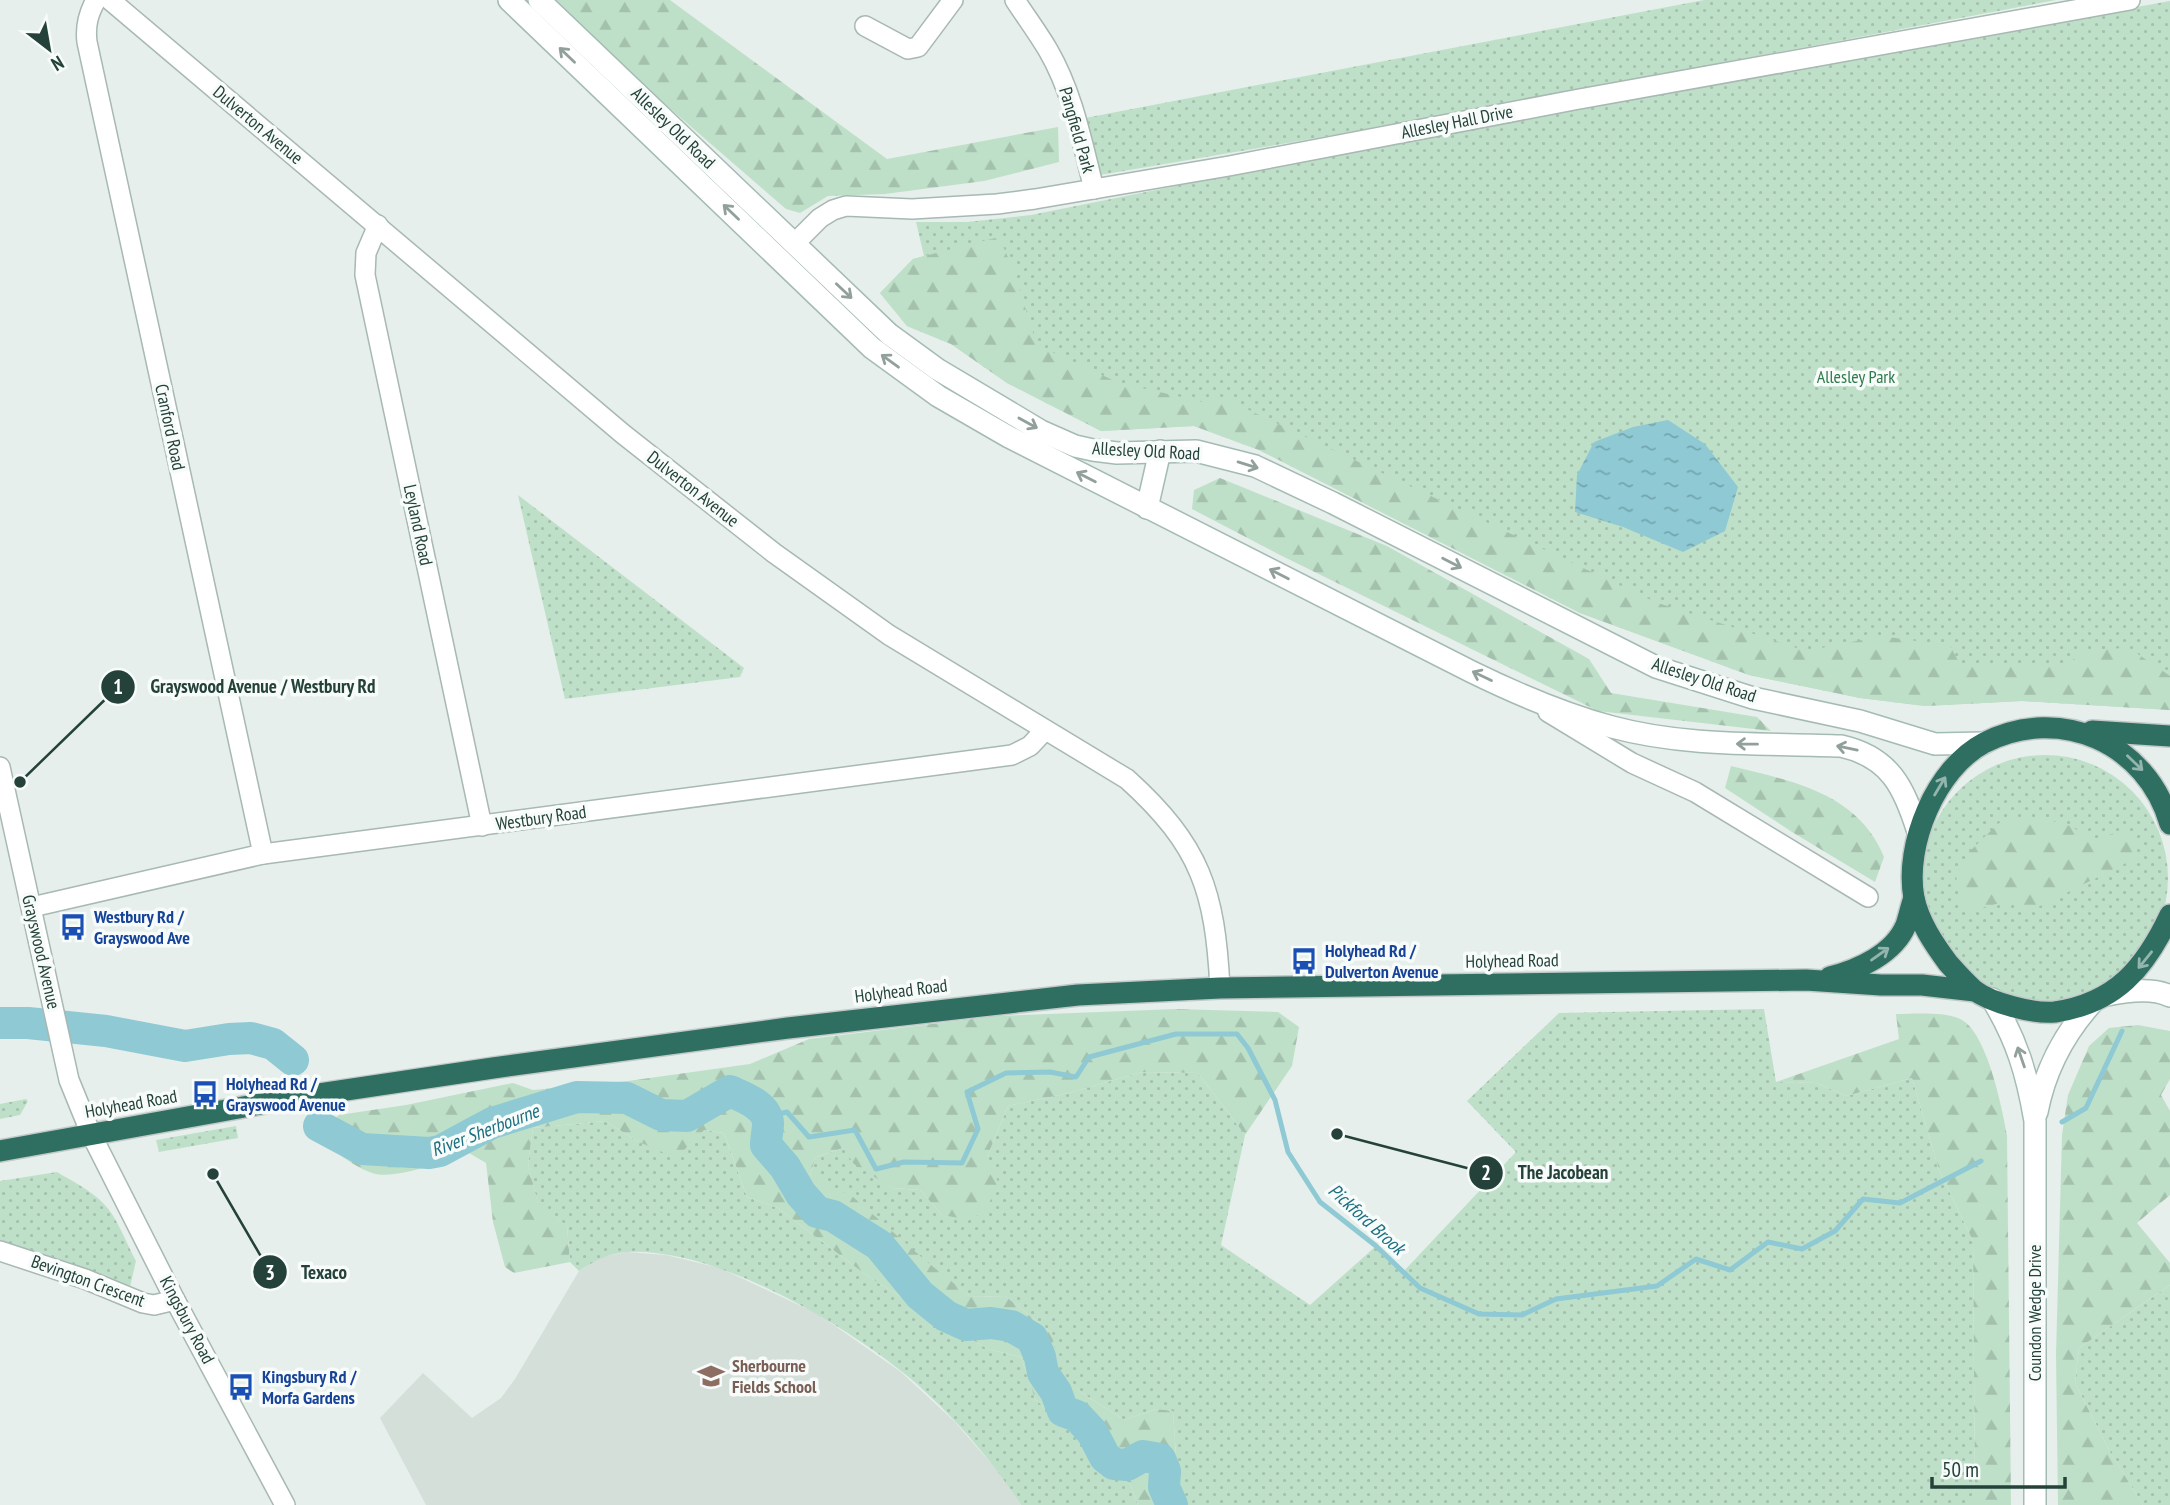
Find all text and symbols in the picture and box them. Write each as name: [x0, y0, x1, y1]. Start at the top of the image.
north arrow: [14, 14, 84, 84]
one-way arrow: [559, 47, 576, 64]
text: N: [47, 51, 68, 77]
street label: Dulverton Avenue: [209, 80, 308, 169]
street label: Allesley Old Road: [626, 82, 720, 173]
street label: Pangfield Park: [1054, 84, 1101, 176]
street label: Allesley Hall Drive: [1399, 99, 1515, 144]
one-way arrow: [723, 204, 740, 221]
one-way arrow: [835, 282, 852, 299]
one-way arrow: [881, 354, 900, 368]
park label: Allesley Park: [1817, 365, 1895, 388]
street label: Cranford Road: [150, 382, 191, 472]
one-way arrow: [1017, 416, 1037, 430]
street label: Allesley Old Road: [1091, 436, 1201, 465]
street label: Dulverton Avenue: [643, 446, 744, 532]
one-way arrow: [1236, 459, 1258, 472]
one-way arrow: [1076, 469, 1097, 483]
street label: Leyland Road: [399, 482, 438, 567]
one-way arrow: [1441, 557, 1462, 571]
one-way arrow: [1269, 567, 1290, 581]
street label: Allesley Old Road: [1649, 652, 1759, 707]
callout: Grayswood Avenue / Westbury Rd: [101, 667, 390, 707]
one-way arrow: [1472, 669, 1493, 683]
text: 1: [113, 673, 123, 700]
text: Grayswood Avenue / Westbury Rd: [151, 674, 375, 698]
one-way arrow: [1736, 737, 1759, 750]
one-way arrow: [1836, 741, 1859, 755]
one-way arrow: [2126, 755, 2143, 772]
one-way arrow: [1934, 776, 1948, 796]
street label: Westbury Road: [494, 800, 588, 835]
street label: Grayswood Avenue: [17, 893, 66, 1011]
place label: Westbury Rd / Grayswood Ave: [93, 905, 190, 949]
bus stop icon: Westbury Rd / Grayswood Ave: [58, 912, 88, 942]
place label: Holyhead Rd / Dulverton Avenue: [1325, 939, 1439, 983]
bus stop icon: Holyhead Rd / Dulverton Avenue: [1289, 946, 1319, 976]
one-way arrow: [1870, 947, 1889, 961]
street label: Holyhead Road: [1465, 948, 1559, 973]
one-way arrow: [2137, 950, 2152, 968]
street label: Holyhead Road: [853, 973, 949, 1008]
one-way arrow: [2014, 1047, 2026, 1069]
place label: Holyhead Rd / Grayswood Avenue: [226, 1072, 346, 1116]
bus stop icon: Holyhead Rd / Grayswood Avenue: [190, 1079, 220, 1109]
street label: Holyhead Road: [83, 1084, 179, 1123]
water label: River Sherbourne: [428, 1098, 543, 1162]
callout: The Jacobean: [1469, 1153, 1622, 1193]
text: 2: [1481, 1159, 1491, 1186]
text: The Jacobean: [1518, 1160, 1608, 1184]
water label: Pickford Brook: [1324, 1178, 1412, 1262]
street label: Coundon Wedge Drive: [2023, 1245, 2046, 1381]
street label: Bevington Crescent: [28, 1249, 148, 1312]
callout: Texaco: [252, 1252, 361, 1292]
text: 3: [265, 1259, 275, 1286]
text: Texaco: [301, 1260, 347, 1284]
street label: Kingsbury Road: [155, 1272, 220, 1367]
place label: Sherbourne Fields School: [732, 1354, 817, 1398]
school or university icon: Sherbourne Fields School: [696, 1361, 726, 1391]
place label: Kingsbury Rd / Morfa Gardens: [262, 1365, 357, 1409]
bus stop icon: Kingsbury Rd / Morfa Gardens: [226, 1372, 256, 1402]
scale bar: [1932, 1446, 2065, 1490]
text: 50 m: [1942, 1456, 1979, 1483]

